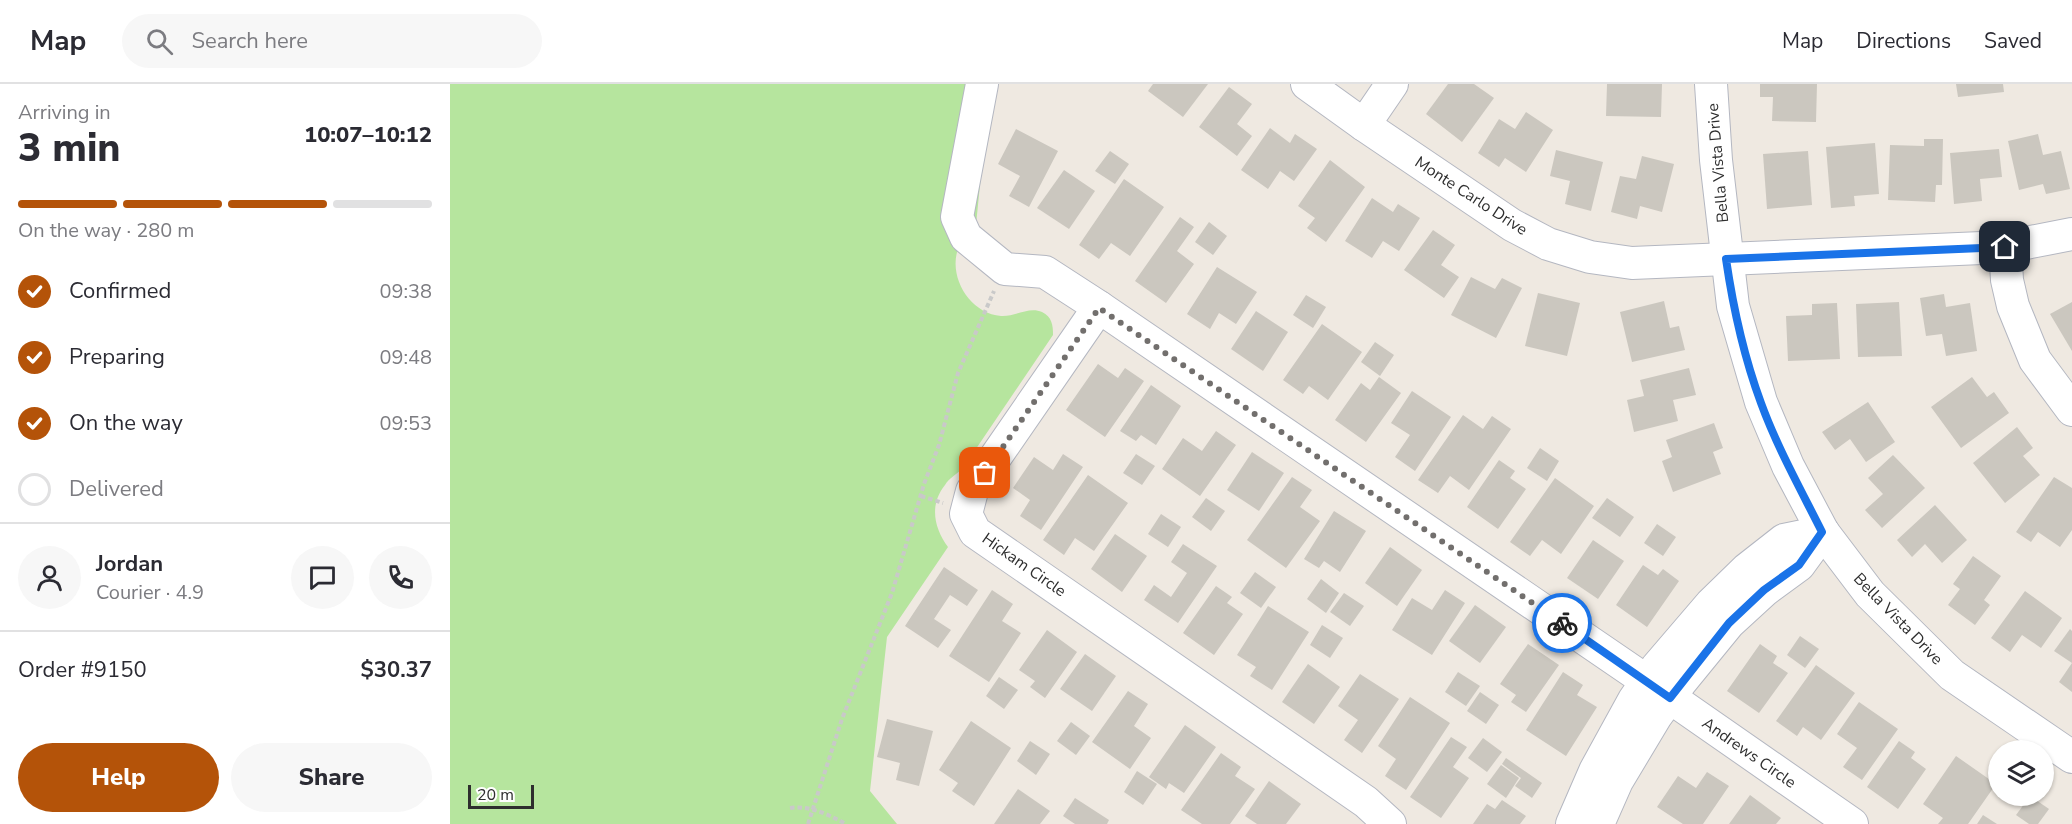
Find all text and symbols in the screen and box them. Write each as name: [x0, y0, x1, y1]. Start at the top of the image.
search box: [122, 14, 542, 68]
text: Map: [30, 22, 86, 60]
icon: search: [143, 25, 176, 58]
text: Search here: [191, 26, 308, 56]
text: Map: [1782, 27, 1823, 55]
text: Directions: [1856, 27, 1951, 55]
text: Saved: [1984, 27, 2042, 55]
text: Arriving in: [18, 99, 111, 126]
street label: Bella Vista Drive: [1702, 102, 1734, 224]
text: 10:07–10:12: [304, 120, 432, 150]
text: 3 min: [18, 122, 121, 175]
street label: Monte Carlo Drive: [1410, 151, 1532, 241]
text: On the way · 280 m: [18, 217, 194, 244]
pin: [1979, 221, 2030, 272]
icon: home: [1988, 230, 2021, 263]
icon: check: [18, 275, 51, 308]
text: Confirmed: [69, 276, 171, 306]
text: 09:38: [379, 278, 432, 305]
icon: check: [18, 341, 51, 374]
text: Preparing: [69, 342, 165, 372]
text: 09:48: [379, 344, 432, 371]
icon: check: [18, 407, 51, 440]
text: On the way: [69, 408, 183, 438]
text: 09:53: [379, 410, 432, 437]
pin: [959, 447, 1010, 498]
icon: bag: [968, 456, 1001, 489]
text: Delivered: [69, 474, 164, 504]
street label: Hickam Circle: [977, 528, 1071, 602]
button: person: [18, 546, 81, 609]
button: chat: [291, 546, 354, 609]
button: phone: [369, 546, 432, 609]
text: Jordan: [96, 549, 163, 579]
street label: Bella Vista Drive: [1848, 568, 1948, 670]
text: Courier · 4.9: [96, 579, 204, 606]
courier: [1532, 593, 1592, 653]
icon: bike: [1546, 607, 1579, 640]
text: Order #9150: [18, 655, 147, 685]
text: $30.37: [361, 655, 432, 685]
street label: Andrews Circle: [1698, 712, 1800, 794]
map controls: [1988, 740, 2054, 806]
button: layers: [1988, 740, 2054, 806]
button: Help: [18, 743, 219, 812]
button: Share: [231, 743, 432, 812]
scale bar: [468, 782, 534, 810]
text: 20 m: [477, 784, 514, 806]

